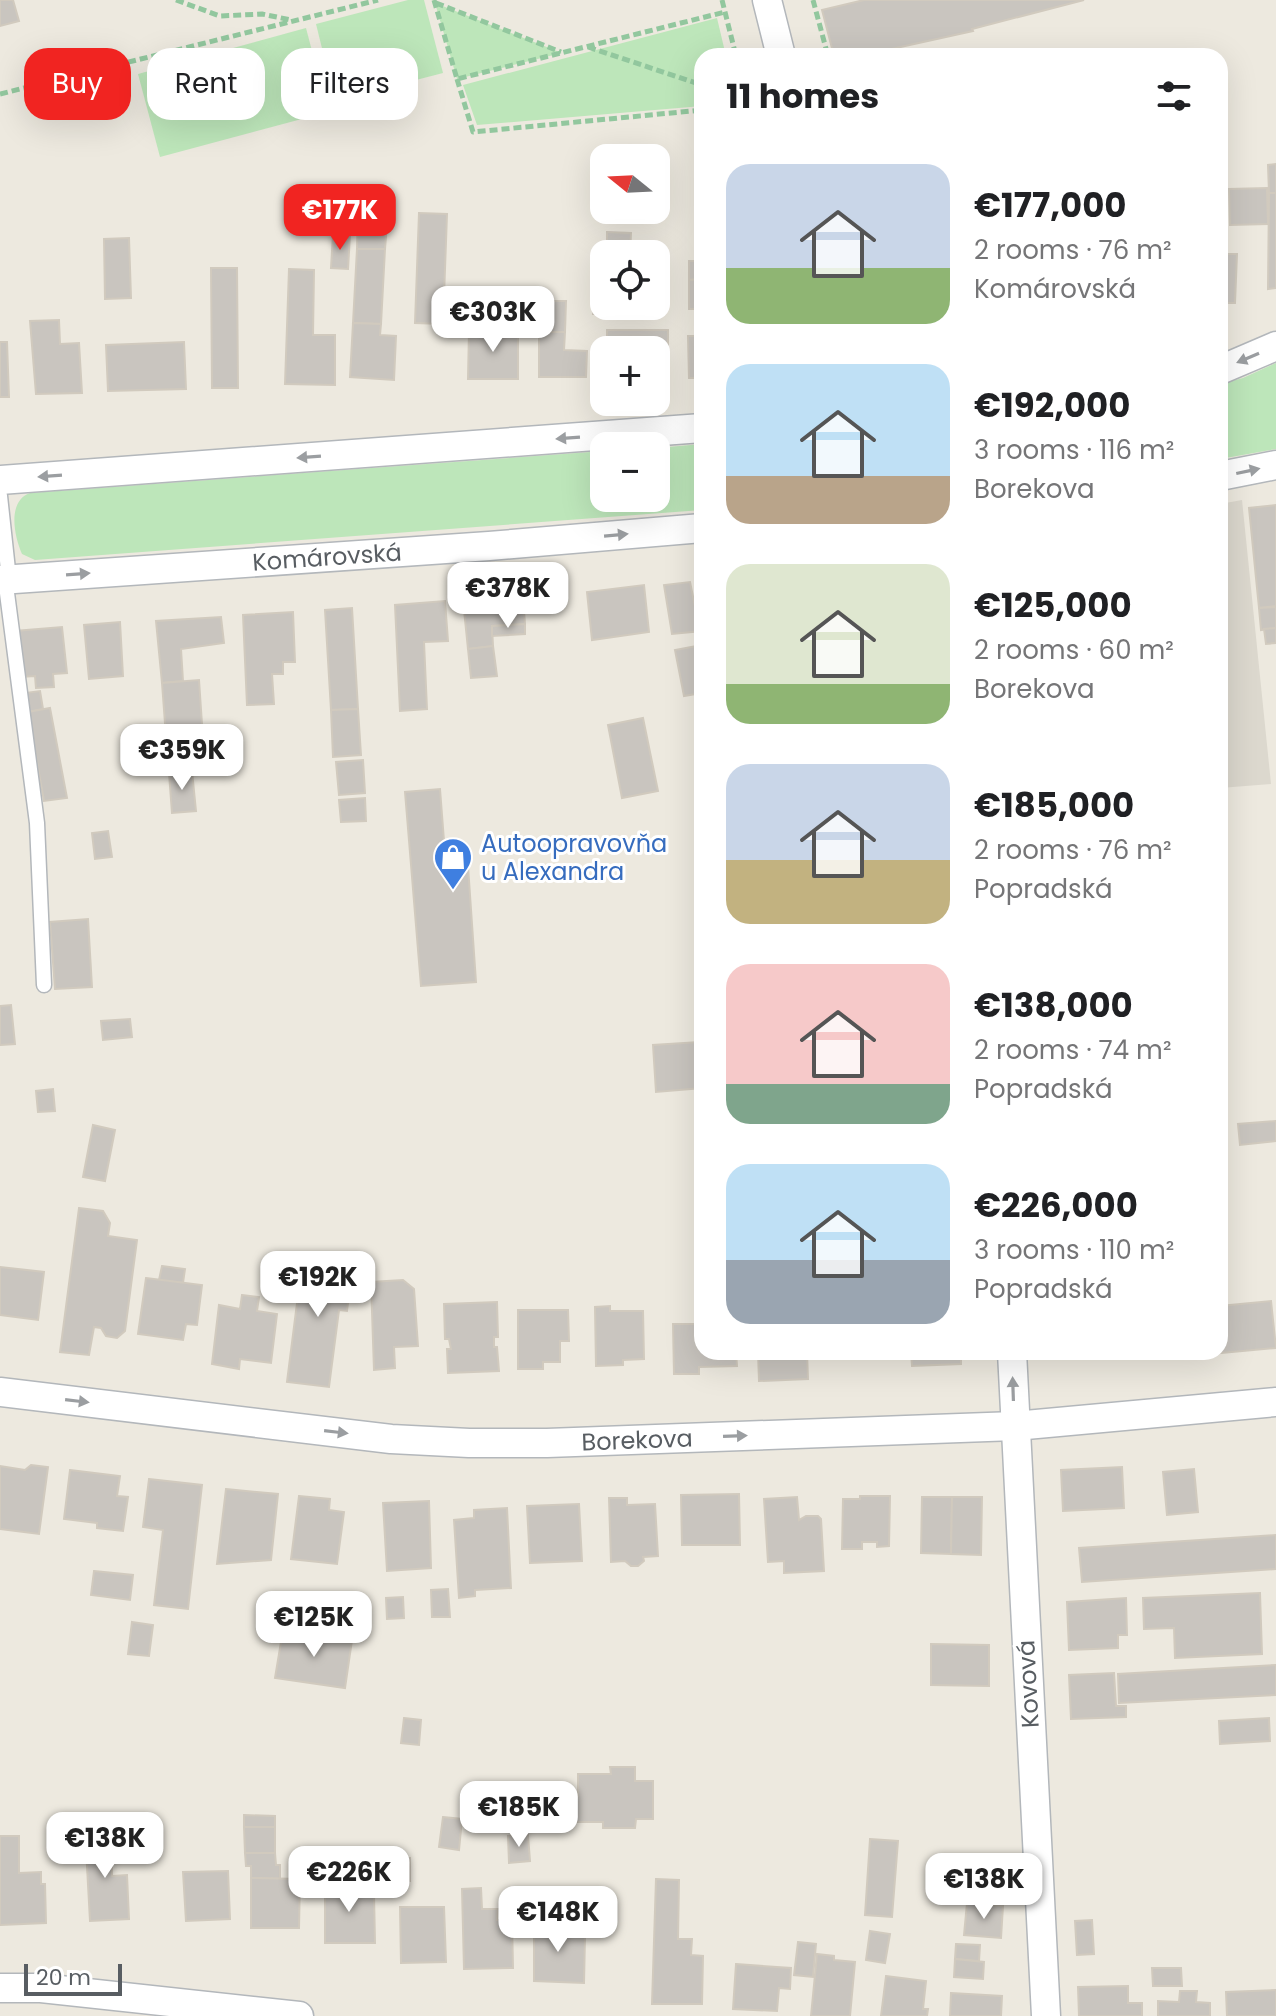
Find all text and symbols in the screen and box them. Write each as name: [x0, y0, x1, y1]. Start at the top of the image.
chip: Buy: [24, 48, 131, 120]
chip: Rent: [147, 48, 265, 120]
chip: Filters: [281, 48, 418, 120]
text: 11 homes: [726, 72, 879, 120]
icon: filters: [1152, 74, 1196, 118]
north arrow: [590, 144, 670, 224]
map controls: [590, 144, 670, 512]
text: €177,000: [974, 181, 1127, 229]
pin: €177K: [284, 184, 396, 252]
text: €177K: [302, 192, 378, 228]
icon: home: [790, 196, 886, 292]
text: 2 rooms · 76 m²: [974, 232, 1172, 268]
button: locate: [590, 240, 670, 320]
text: Komárovská: [974, 271, 1136, 307]
pin: €303K: [437, 286, 549, 354]
text: €303K: [449, 294, 537, 330]
button: +: [590, 336, 670, 416]
one-way arrow: [1236, 352, 1260, 365]
text: €192,000: [974, 381, 1130, 429]
icon: home: [790, 396, 886, 492]
one-way arrow: [555, 432, 580, 445]
button: −: [590, 432, 670, 512]
text: 3 rooms · 116 m²: [974, 432, 1174, 468]
one-way arrow: [296, 451, 321, 464]
one-way arrow: [1236, 464, 1261, 477]
one-way arrow: [37, 470, 62, 483]
text: Borekova: [974, 471, 1095, 507]
one-way arrow: [604, 528, 629, 541]
street label: Komárovská: [251, 535, 403, 579]
pin: €378K: [452, 562, 564, 630]
one-way arrow: [66, 567, 91, 580]
text: €378K: [465, 570, 551, 606]
text: €125,000: [974, 581, 1132, 629]
icon: home: [790, 596, 886, 692]
text: 2 rooms · 60 m²: [974, 632, 1174, 668]
text: Borekova: [974, 671, 1095, 707]
pin: €359K: [126, 724, 238, 792]
text: €359K: [138, 732, 226, 768]
text: €185,000: [974, 781, 1134, 829]
icon: home: [790, 796, 886, 892]
place label: Autoopravovňa u Alexandra: [481, 827, 667, 888]
text: 2 rooms · 76 m²: [974, 832, 1172, 868]
shop icon: Autoopravovňa u Alexandra: [432, 836, 474, 891]
text: Popradská: [974, 871, 1113, 907]
text: €138,000: [974, 981, 1133, 1029]
icon: home: [790, 996, 886, 1092]
text: 2 rooms · 74 m²: [974, 1032, 1171, 1068]
text: Popradská: [974, 1071, 1113, 1107]
text: €226,000: [974, 1181, 1138, 1229]
icon: home: [790, 1196, 886, 1292]
text: 3 rooms · 110 m²: [974, 1232, 1174, 1268]
pin: €192K: [262, 1251, 374, 1319]
text: €192K: [278, 1259, 358, 1295]
text: Popradská: [974, 1271, 1113, 1307]
one-way arrow: [1007, 1376, 1020, 1401]
one-way arrow: [65, 1395, 90, 1408]
street label: Borekova: [581, 1422, 693, 1458]
one-way arrow: [323, 1426, 348, 1439]
one-way arrow: [723, 1429, 748, 1442]
pin: €125K: [258, 1591, 370, 1659]
text: €125K: [274, 1599, 354, 1635]
street label: Kovová: [1009, 1639, 1047, 1729]
pin: €185K: [463, 1781, 575, 1849]
text: €185K: [478, 1789, 560, 1825]
pin: €138K: [49, 1812, 161, 1880]
text: €138K: [64, 1820, 146, 1856]
pin: €226K: [293, 1846, 405, 1914]
pin: €138K: [928, 1853, 1040, 1921]
text: €226K: [306, 1854, 392, 1890]
text: €138K: [943, 1861, 1025, 1897]
pin: €148K: [502, 1886, 614, 1954]
text: €148K: [516, 1894, 600, 1930]
scale bar: [24, 1960, 122, 1996]
text: 20 m: [36, 1962, 91, 1993]

